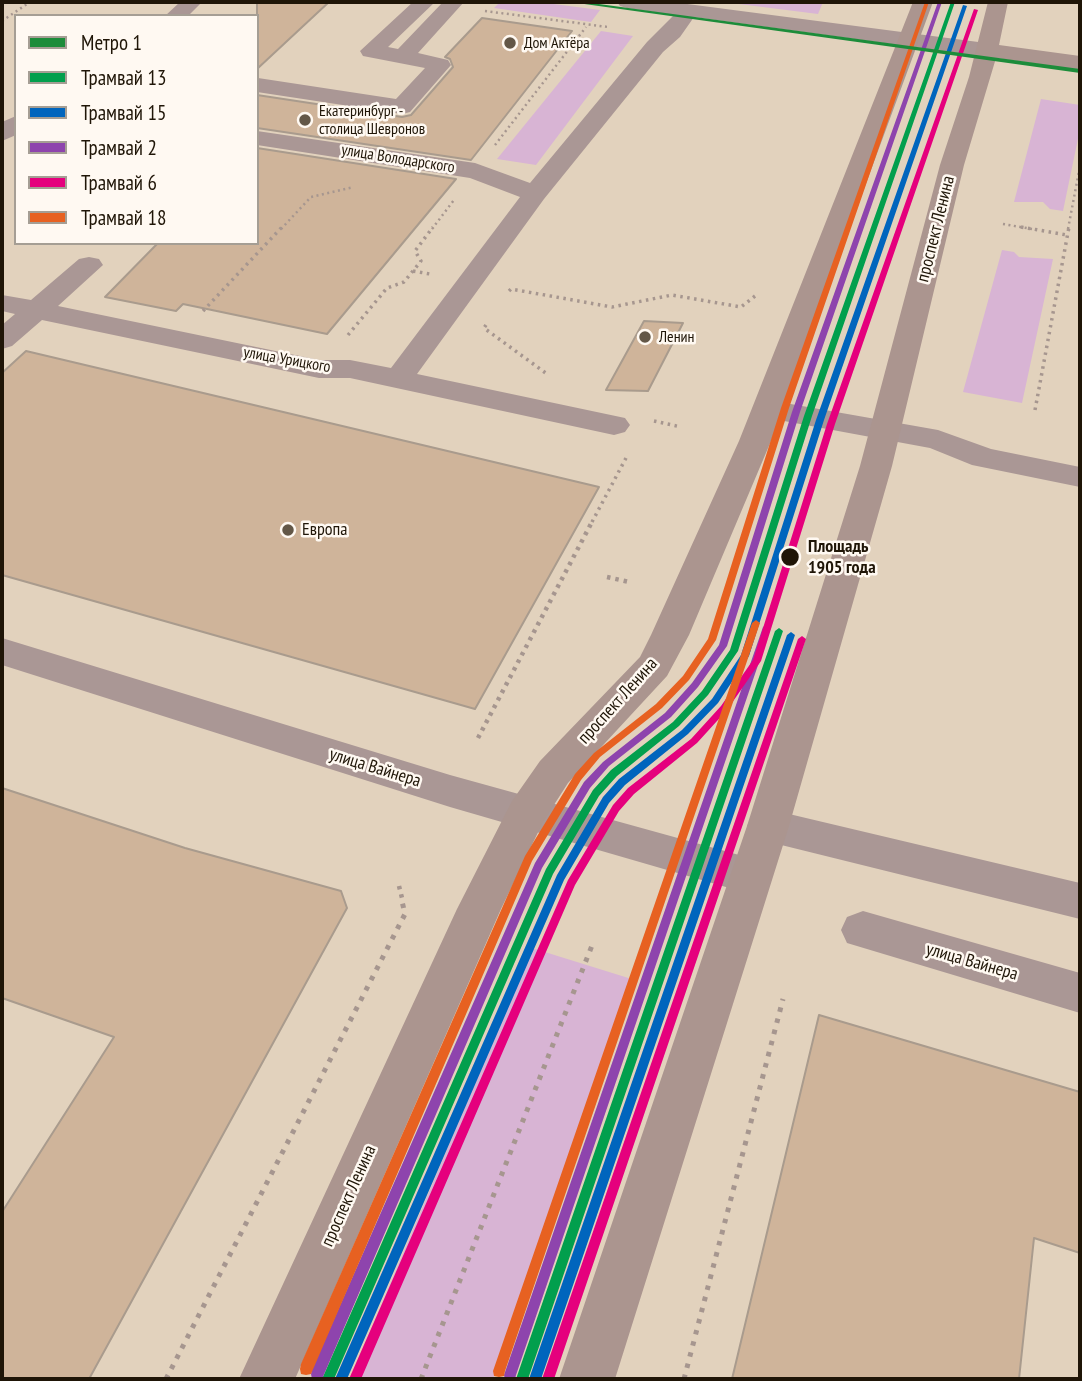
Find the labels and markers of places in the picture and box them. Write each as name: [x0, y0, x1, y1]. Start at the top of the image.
place label: Дом Актёра: [524, 33, 590, 53]
marker: Дом Актёра: [502, 35, 518, 51]
place label: Екатеринбург - столица Шевронов: [319, 101, 425, 139]
marker: Екатеринбург - столица Шевронов: [297, 112, 313, 128]
place label: Ленин: [659, 327, 695, 347]
marker: Ленин: [637, 329, 653, 345]
place label: Европа: [302, 519, 348, 541]
marker: Европа: [280, 522, 296, 538]
place label: Площадь 1905 года: [808, 536, 876, 578]
marker: Площадь 1905 года: [779, 546, 801, 568]

